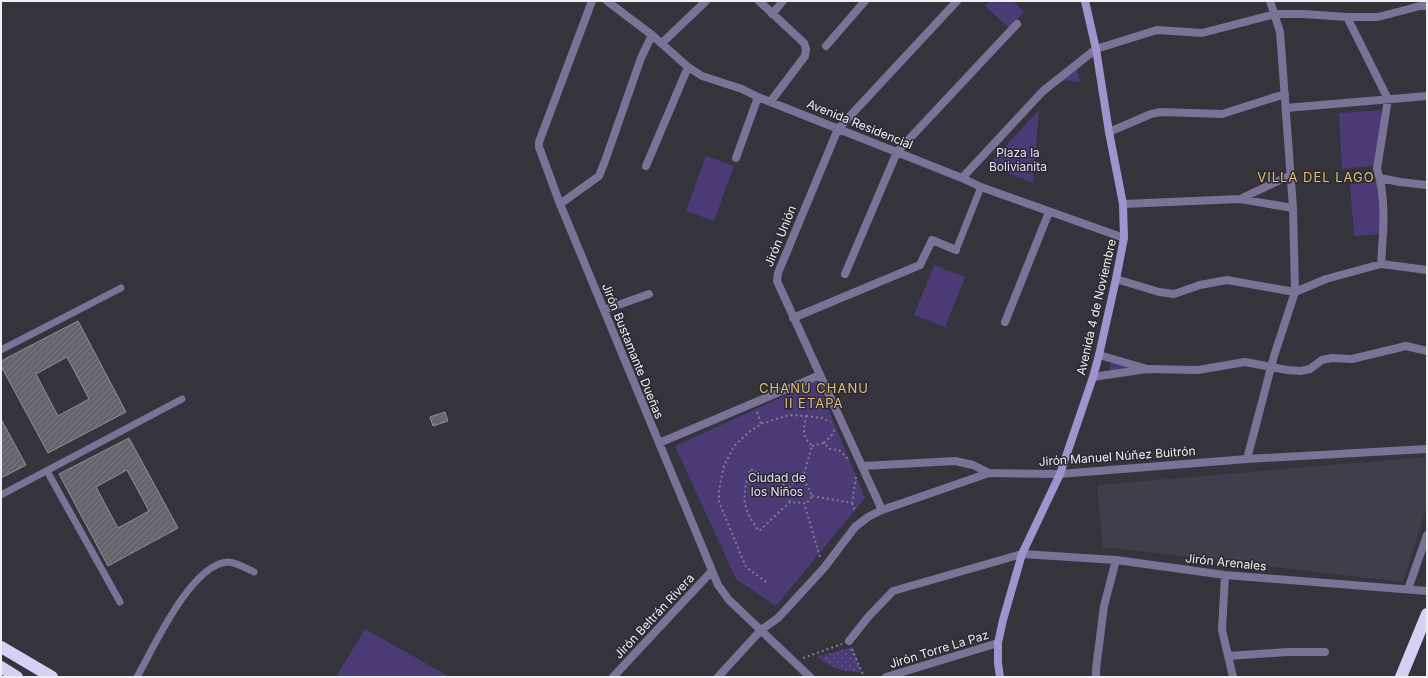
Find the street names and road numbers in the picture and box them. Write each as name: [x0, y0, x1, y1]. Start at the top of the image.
street label: Avenida Residencial: [805, 96, 915, 152]
street label: Jirón Unión: [761, 203, 799, 269]
street label: Avenida 4 de Noviembre: [1073, 238, 1119, 376]
street label: Jirón Bustamante Dueñas: [599, 281, 667, 421]
street label: Jirón Manuel Núñez Buitrón: [1038, 443, 1196, 469]
street label: Jirón Arenales: [1185, 550, 1267, 574]
street label: Jirón Beltrán Rivera: [611, 570, 697, 662]
street label: Jirón Torre La Paz: [888, 627, 990, 671]

